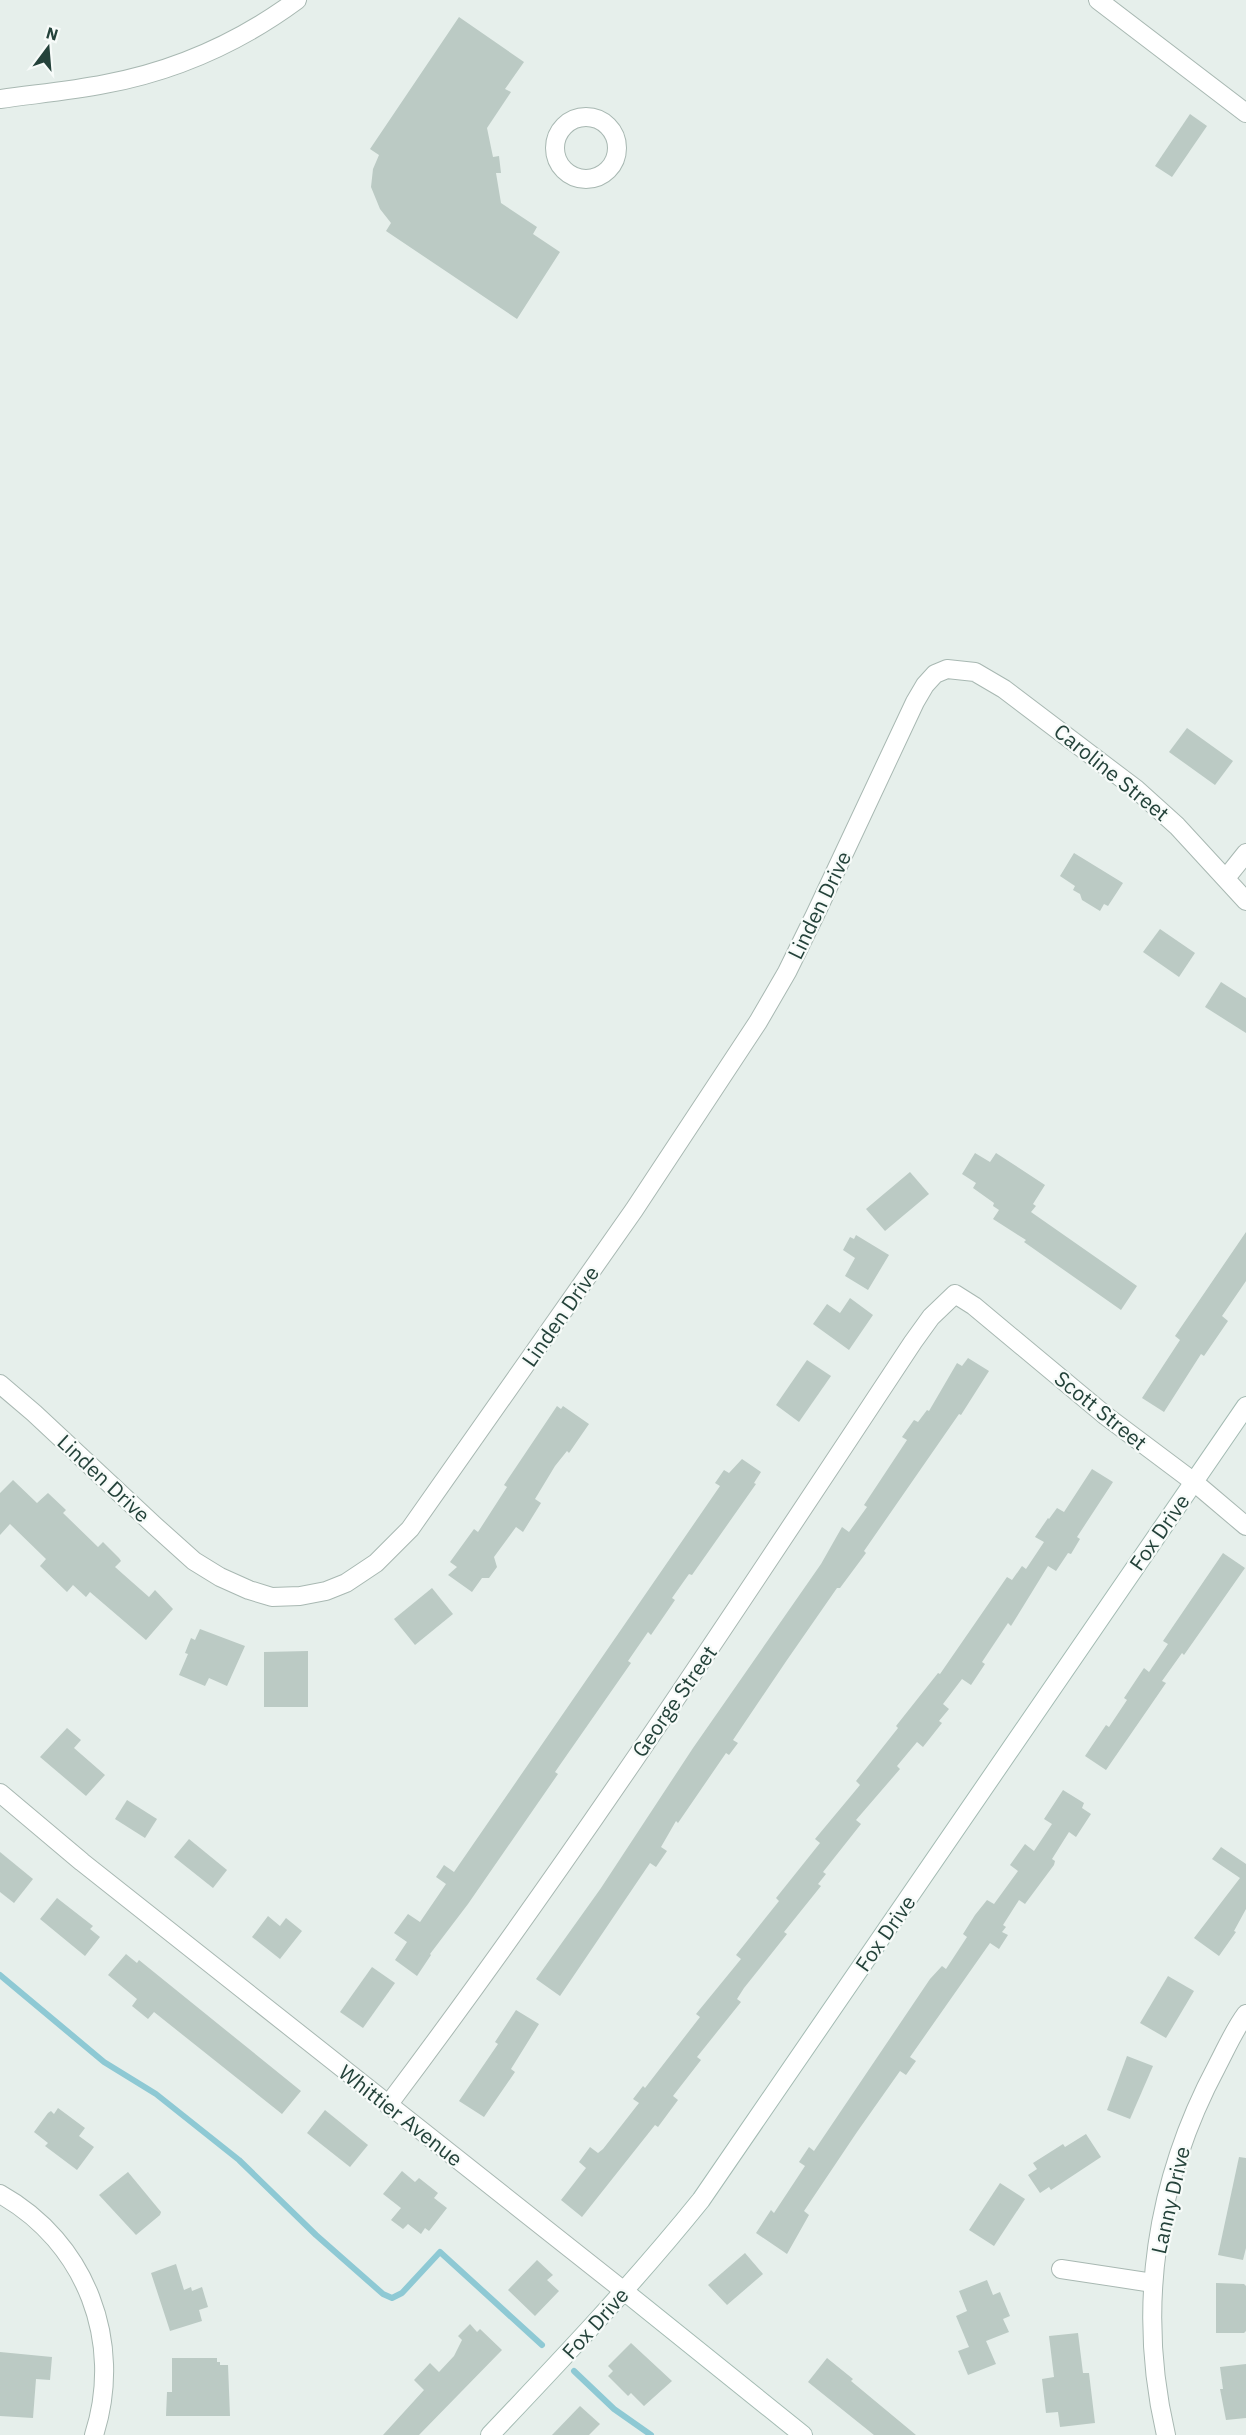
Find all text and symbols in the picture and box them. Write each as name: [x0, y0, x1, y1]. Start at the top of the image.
north arrow: [18, 18, 78, 78]
text: N: [44, 22, 60, 45]
street label: Caroline Street: [1049, 717, 1175, 827]
street label: Linden Drive: [781, 846, 857, 964]
street label: Linden Drive: [515, 1260, 605, 1372]
street label: Scott Street: [1049, 1364, 1153, 1456]
street label: Linden Drive: [52, 1428, 156, 1528]
street label: Fox Drive: [1123, 1488, 1195, 1576]
street label: George Street: [625, 1640, 723, 1762]
street label: Fox Drive: [849, 1889, 921, 1977]
street label: Whittier Avenue: [333, 2058, 469, 2172]
street label: Lanny Drive: [1144, 2143, 1196, 2257]
street label: Fox Drive: [555, 2281, 635, 2365]

